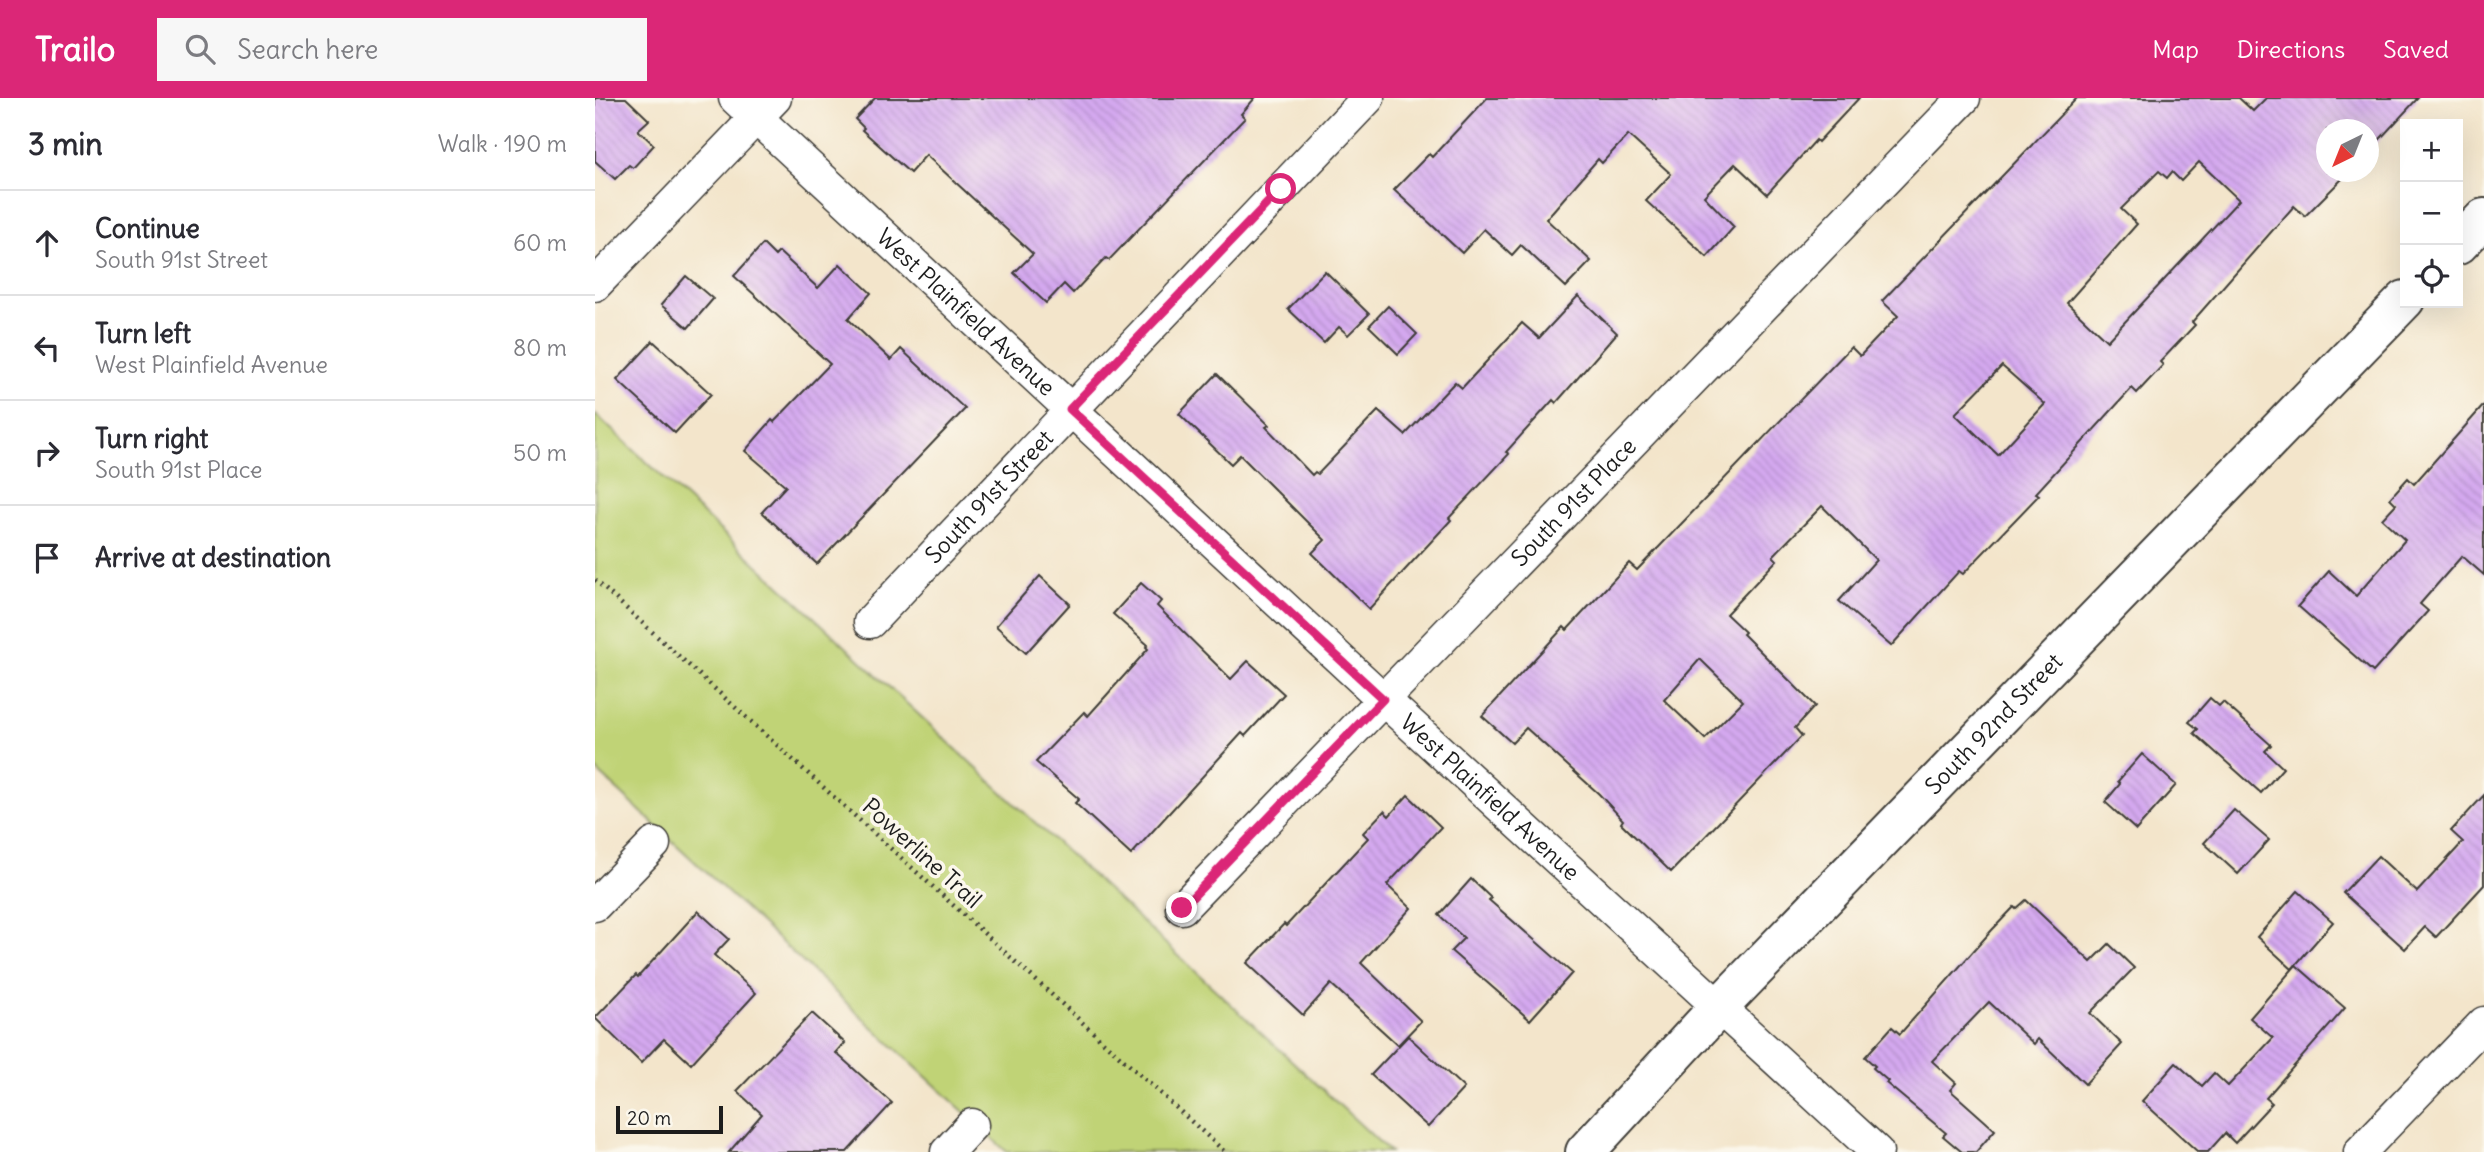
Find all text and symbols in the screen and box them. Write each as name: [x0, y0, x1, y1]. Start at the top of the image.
search box: [157, 18, 647, 81]
text: Trailo: [35, 28, 115, 70]
icon: search: [181, 30, 219, 68]
text: Search here: [237, 33, 378, 66]
text: Map: [2152, 34, 2199, 64]
text: Directions: [2237, 34, 2345, 64]
text: Saved: [2383, 34, 2449, 64]
north arrow: [2316, 119, 2379, 182]
map controls: [2400, 119, 2463, 308]
button: +: [2400, 119, 2463, 182]
text: 3 min: [28, 125, 103, 163]
text: Walk · 190 m: [438, 129, 567, 158]
route start: [1265, 173, 1296, 204]
button: −: [2400, 182, 2463, 245]
text: Continue: [95, 212, 200, 245]
street label: West Plainfield Avenue: [871, 222, 1062, 402]
icon: ahead: [28, 224, 66, 262]
text: 60 m: [513, 228, 567, 257]
text: South 91st Street: [95, 245, 268, 274]
button: locate: [2400, 245, 2463, 308]
text: Turn left: [95, 317, 191, 350]
icon: left: [28, 329, 66, 367]
text: 80 m: [513, 333, 567, 362]
text: West Plainfield Avenue: [95, 350, 328, 379]
text: Turn right: [95, 422, 208, 455]
street label: South 91st Street: [919, 423, 1059, 569]
street label: South 91st Place: [1505, 432, 1642, 572]
icon: right: [28, 434, 66, 472]
text: 50 m: [513, 438, 567, 467]
text: South 91st Place: [95, 455, 262, 484]
icon: arrive: [28, 539, 66, 577]
text: Arrive at destination: [95, 541, 331, 574]
street label: South 92nd Street: [1918, 647, 2068, 800]
street label: West Plainfield Avenue: [1395, 707, 1586, 886]
street label: Powerline Trail: [857, 791, 988, 914]
route end: [1166, 892, 1197, 923]
scale bar: [616, 1103, 723, 1135]
text: 20 m: [627, 1106, 671, 1130]

